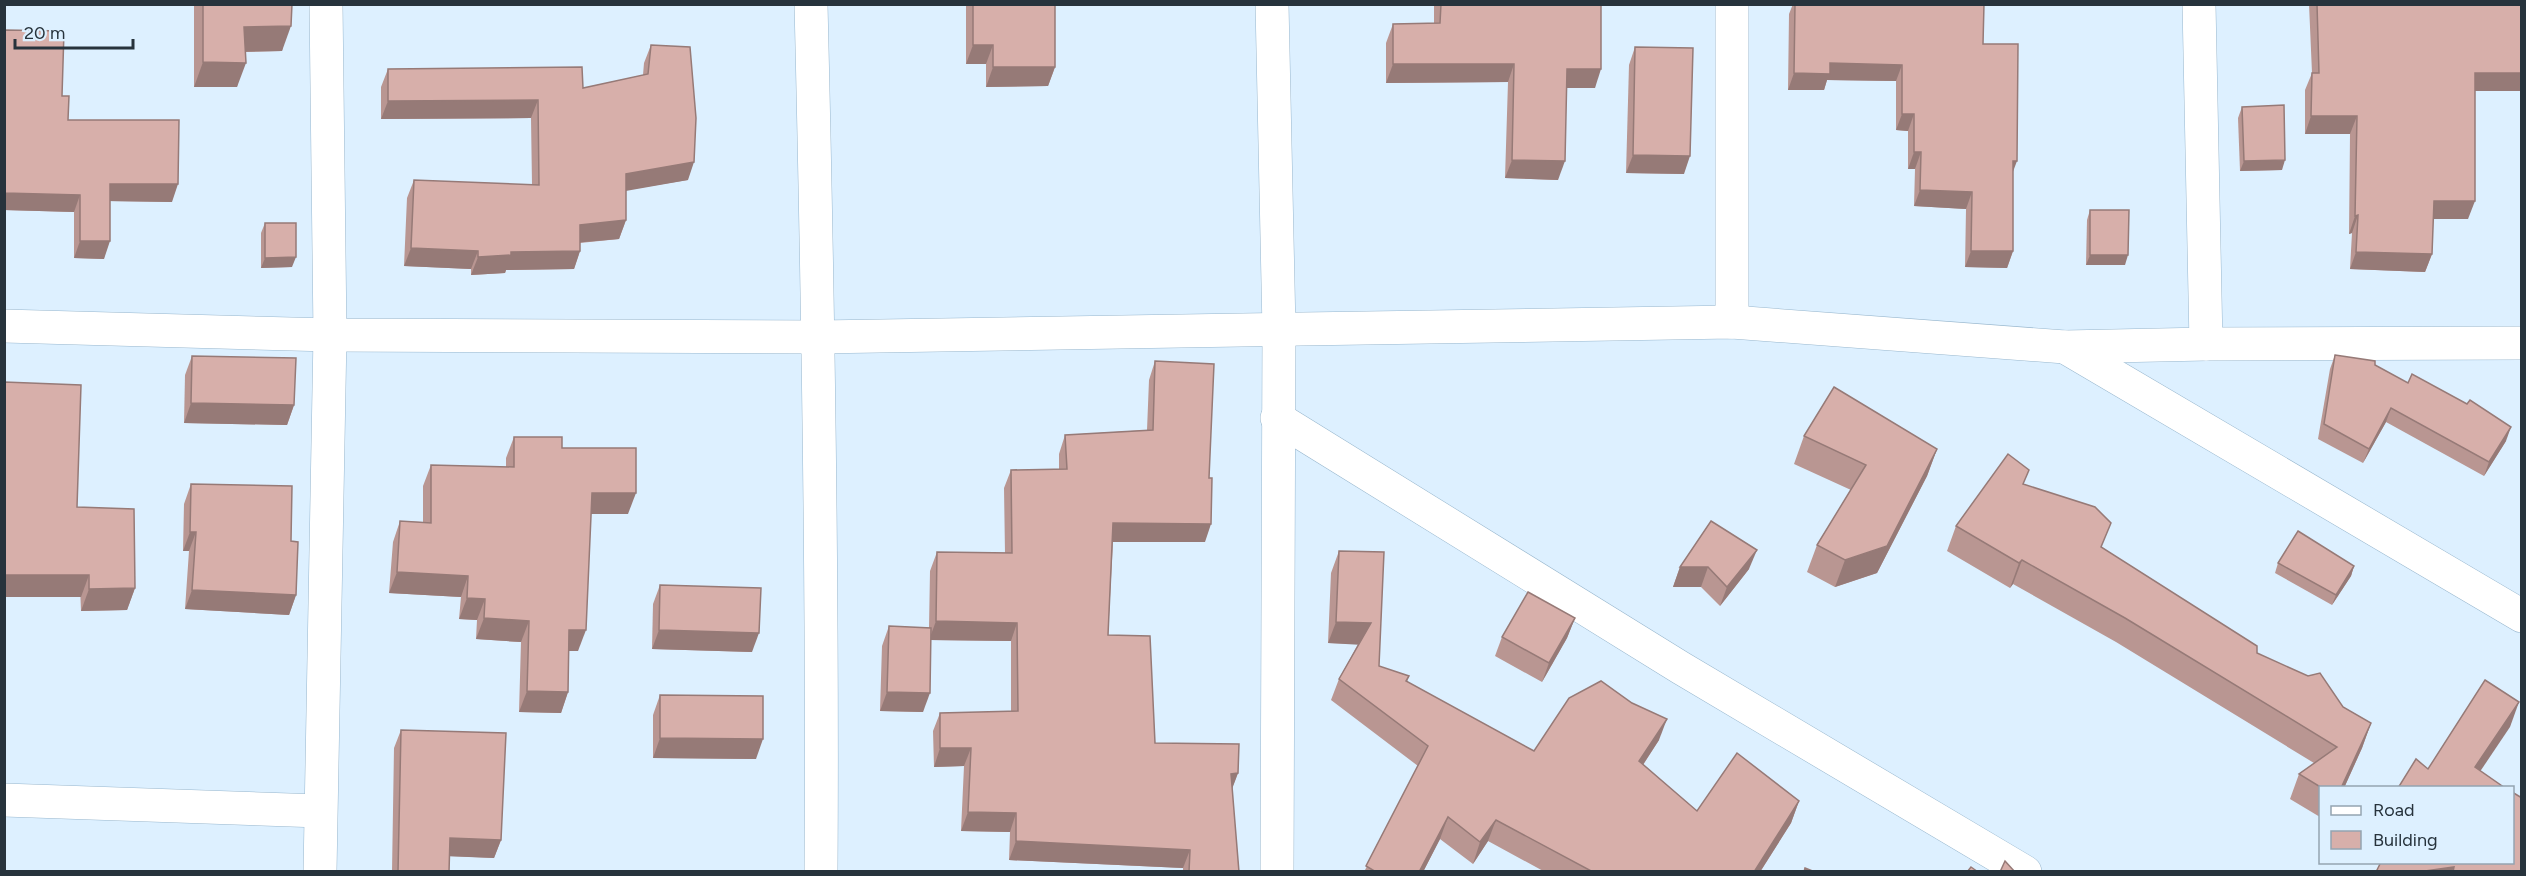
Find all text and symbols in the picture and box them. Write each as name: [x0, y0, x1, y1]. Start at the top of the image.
scale bar: [15, 12, 134, 50]
text: 20 m: [24, 22, 65, 44]
legend: [2319, 786, 2514, 864]
text: Road: [2373, 799, 2414, 821]
text: Building: [2373, 829, 2438, 851]

